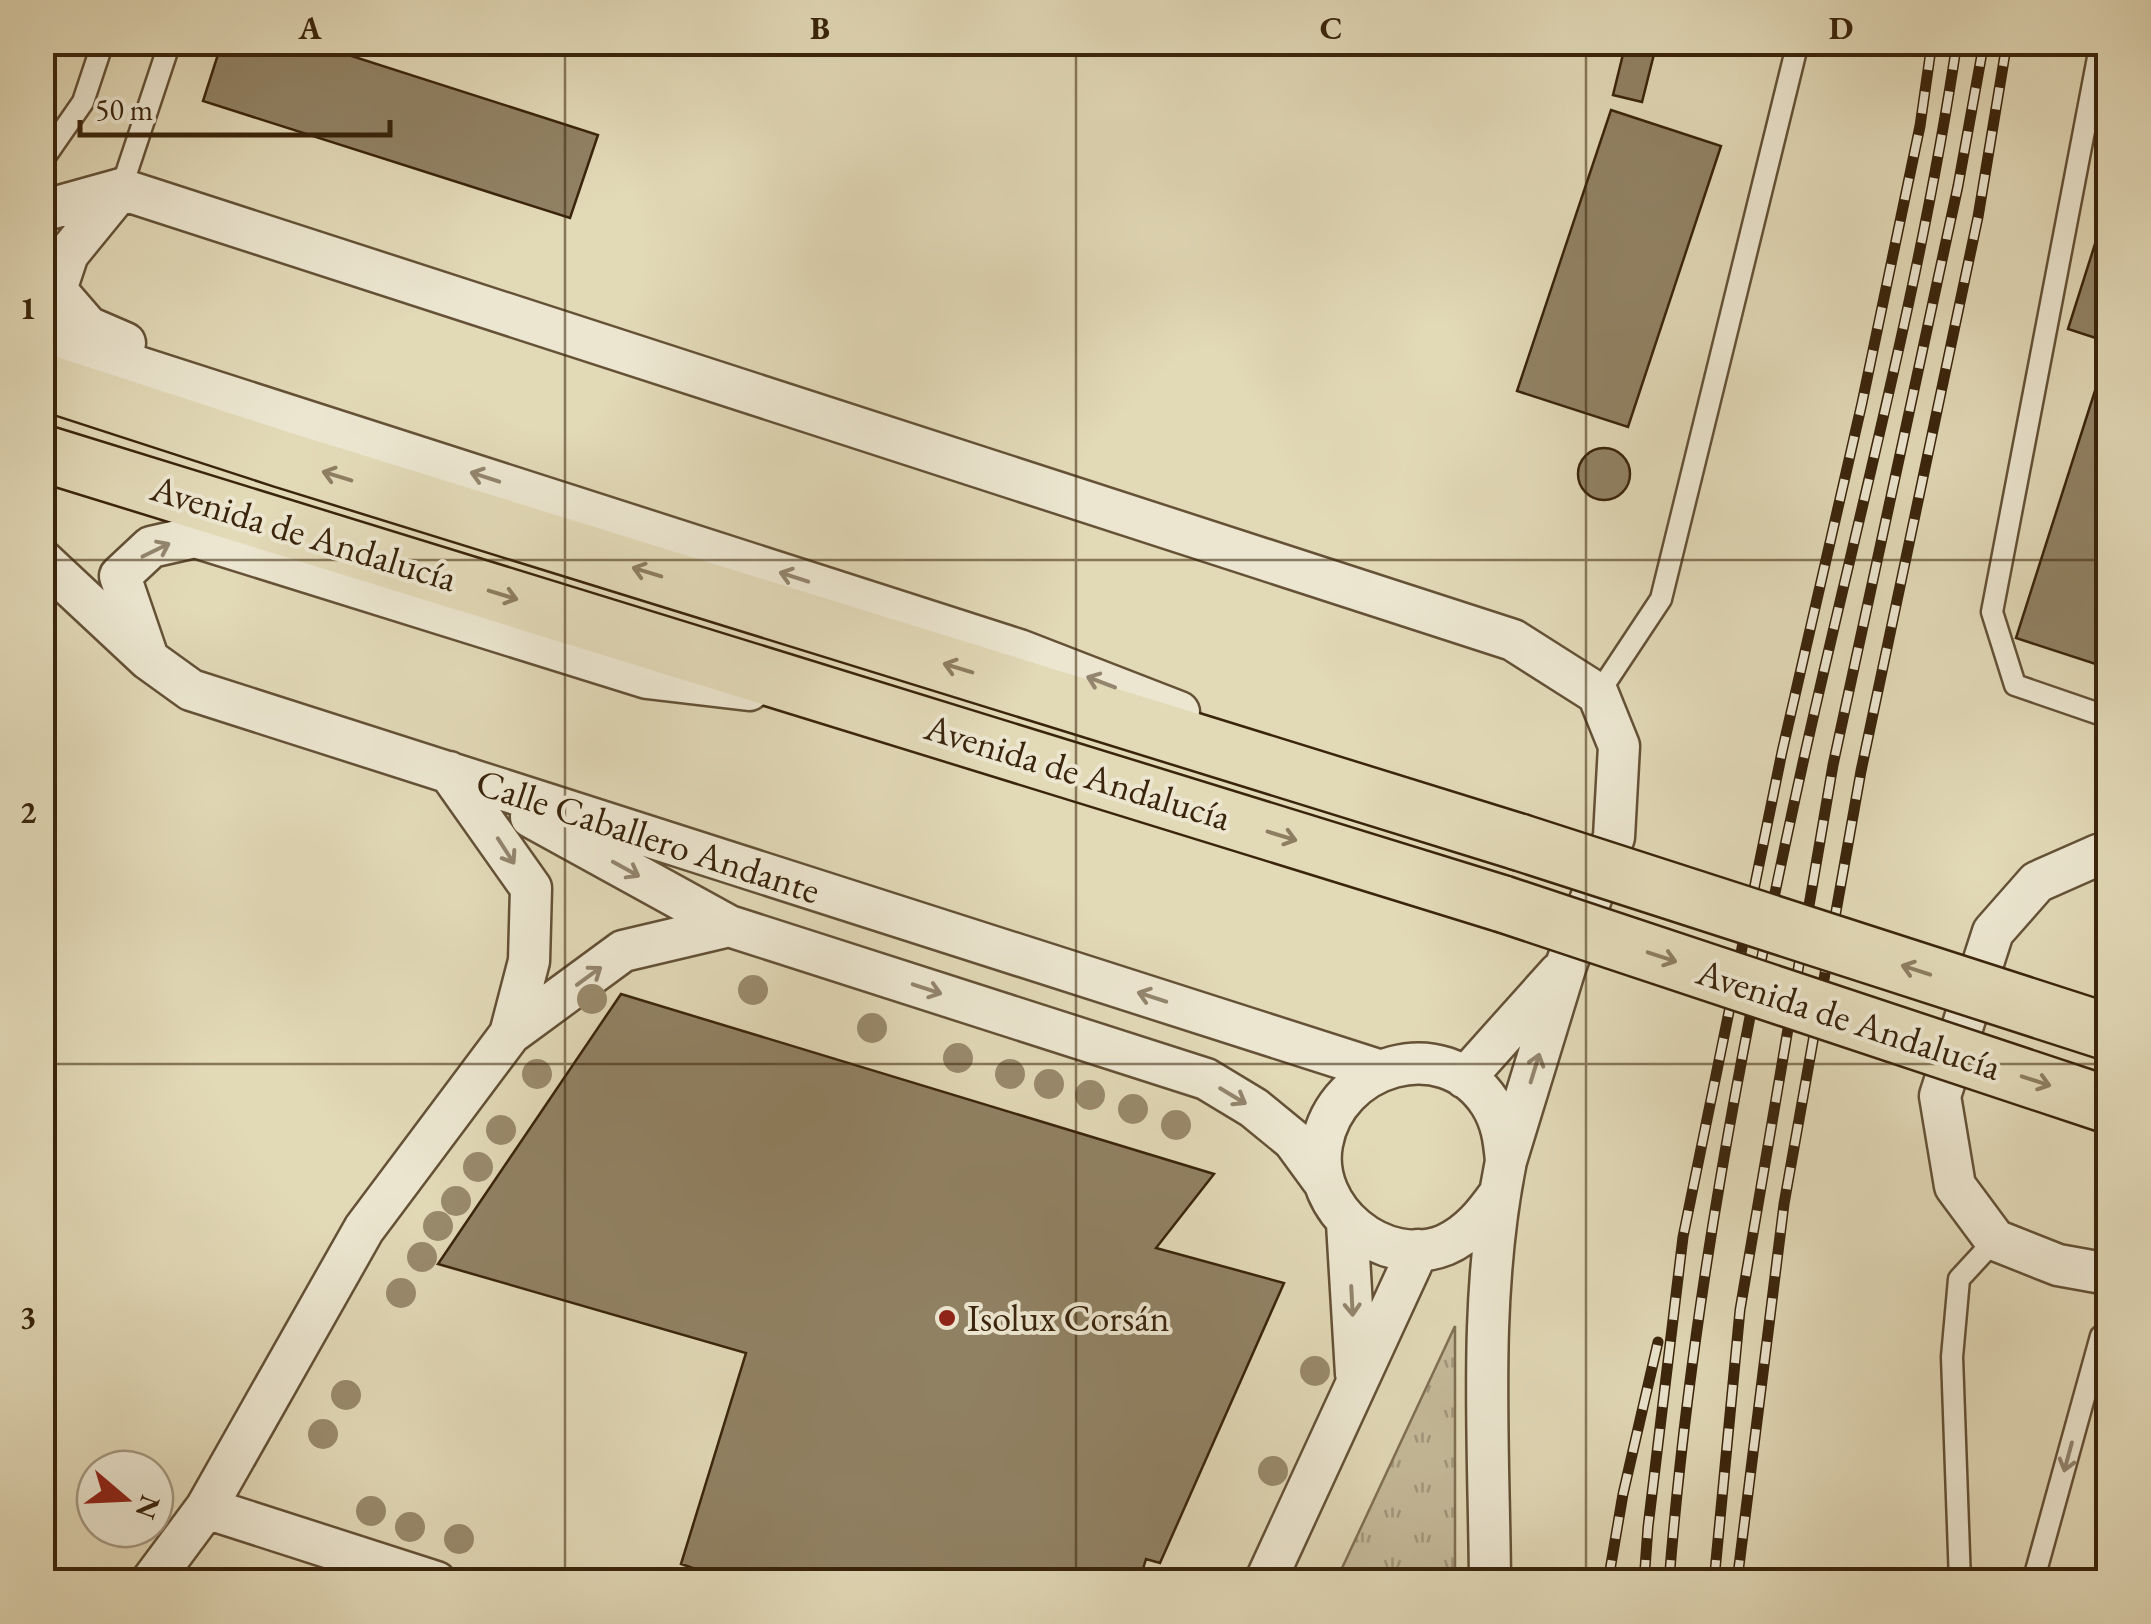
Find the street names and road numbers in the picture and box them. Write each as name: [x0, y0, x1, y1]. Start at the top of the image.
street label: Avenida de Andalucía: [144, 462, 464, 603]
street label: Avenida de Andalucía: [918, 701, 1238, 842]
street label: Calle Caballero Andante: [470, 757, 826, 914]
street label: Avenida de Andalucía: [1690, 946, 2008, 1091]

